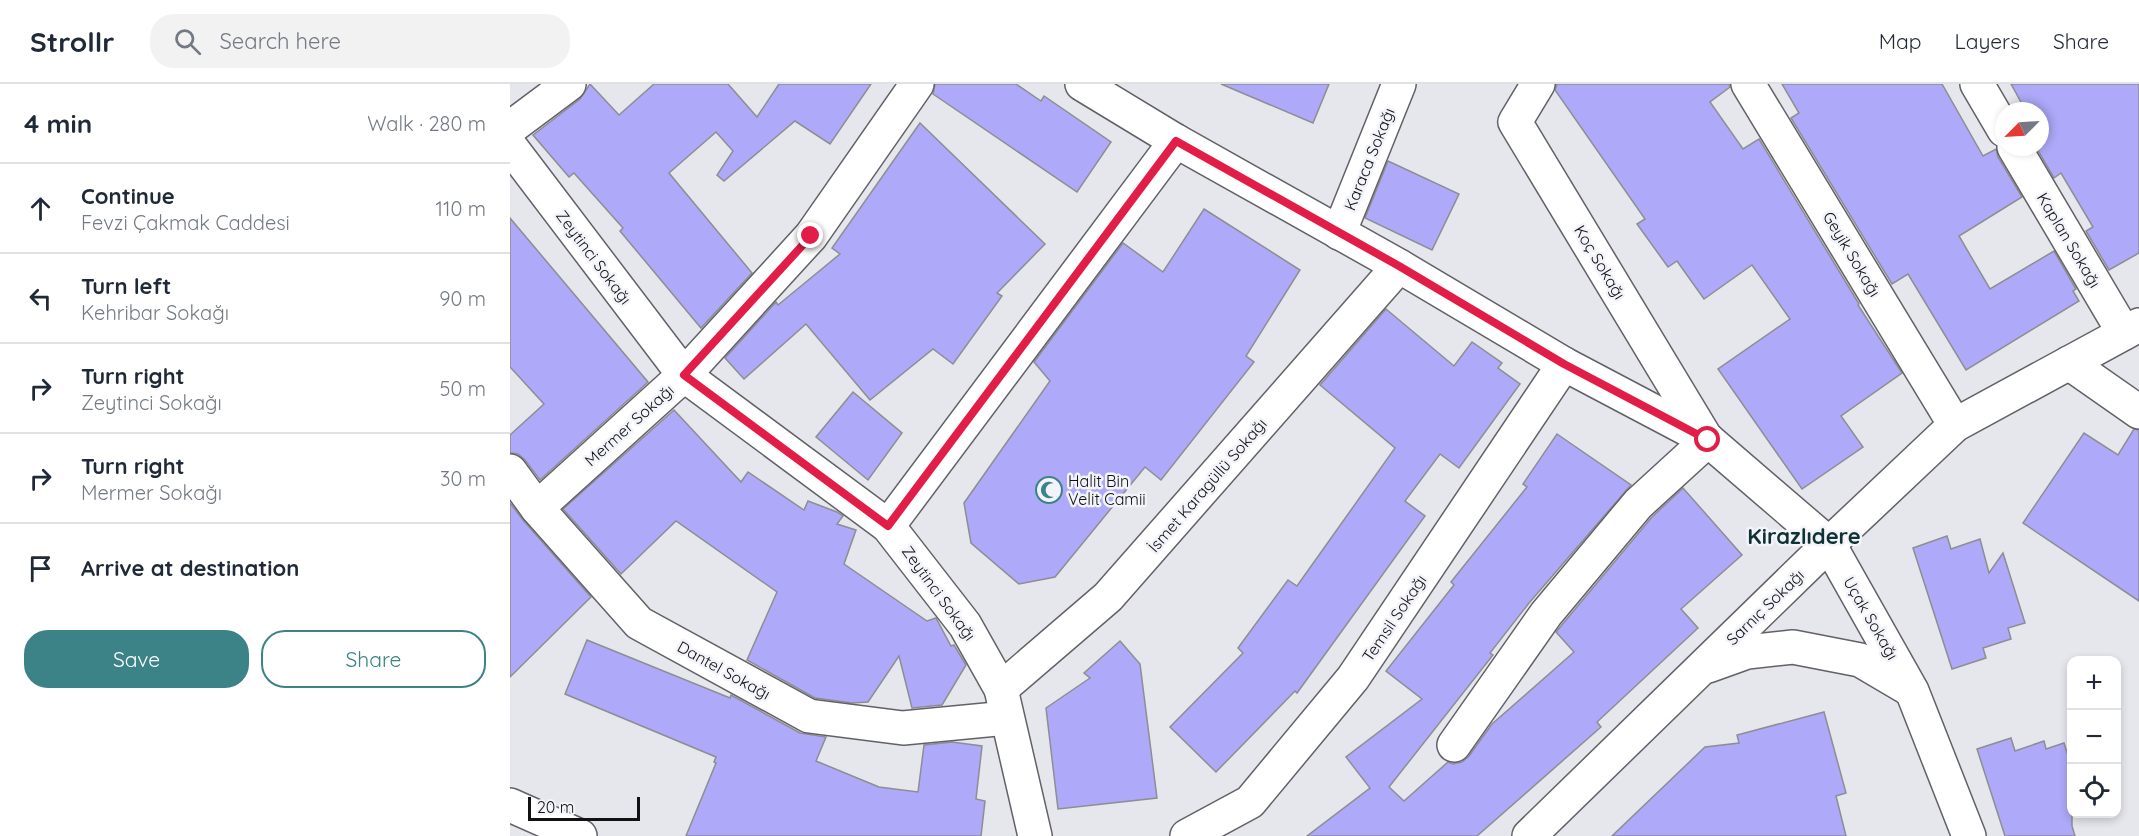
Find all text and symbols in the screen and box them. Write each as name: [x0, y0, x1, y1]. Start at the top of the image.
search box: [150, 14, 570, 68]
text: Strollr: [30, 24, 114, 59]
icon: search: [171, 25, 204, 58]
text: Search here: [219, 27, 341, 55]
text: Map: [1879, 28, 1922, 54]
text: Layers: [1955, 28, 2020, 54]
text: Share: [2053, 28, 2109, 54]
north arrow: [1995, 102, 2049, 156]
street label: Karaca Sokağı: [1339, 105, 1399, 213]
text: 4 min: [24, 107, 92, 140]
text: Walk · 280 m: [367, 111, 486, 136]
text: Continue: [81, 182, 175, 210]
street label: Kaplan Sokağı: [2033, 189, 2105, 291]
icon: ahead: [24, 192, 57, 225]
text: 110 m: [436, 196, 486, 221]
street label: Zeytinci Sokağı: [552, 206, 636, 308]
street label: Geyik Sokağı: [1819, 208, 1885, 300]
text: Fevzi Çakmak Caddesi: [81, 210, 290, 235]
street label: Koç Sokağı: [1570, 221, 1630, 303]
route end: [797, 222, 823, 248]
text: Turn left: [81, 272, 171, 300]
icon: left: [24, 282, 57, 315]
text: 90 m: [439, 286, 486, 311]
text: Kehribar Sokağı: [81, 300, 229, 325]
text: Turn right: [81, 362, 185, 390]
icon: right: [24, 372, 57, 405]
text: 50 m: [440, 376, 486, 401]
street label: Mermer Sokağı: [580, 380, 678, 470]
text: Zeytinci Sokağı: [81, 390, 222, 415]
street label: İsmet Karagüllü Sokağı: [1143, 414, 1271, 556]
route start: [1694, 426, 1720, 452]
text: Turn right: [81, 452, 185, 480]
icon: right: [24, 462, 57, 495]
text: 30 m: [440, 466, 486, 491]
place label: Halit Bin Velit Camii: [1068, 471, 1146, 509]
mosque icon: Halit Bin Velit Camii: [1034, 475, 1064, 505]
text: Mermer Sokağı: [81, 480, 222, 505]
district label: Kirazlıdere: [1747, 522, 1861, 550]
street label: Zeytinci Sokağı: [898, 542, 980, 644]
icon: arrive: [24, 552, 57, 585]
text: Arrive at destination: [81, 554, 299, 582]
street label: Sarnıç Sokağı: [1722, 565, 1808, 649]
street label: Temsil Sokağı: [1358, 571, 1430, 665]
street label: Uçak Sokağı: [1839, 573, 1903, 663]
button: Save: [24, 630, 249, 688]
button: Share: [261, 630, 486, 688]
street label: Dantel Sokağı: [674, 636, 774, 704]
map controls: [2067, 656, 2121, 818]
button: +: [2067, 656, 2121, 710]
button: −: [2067, 710, 2121, 764]
button: locate: [2067, 764, 2121, 818]
scale bar: [528, 794, 640, 822]
text: 20 m: [537, 797, 574, 817]

